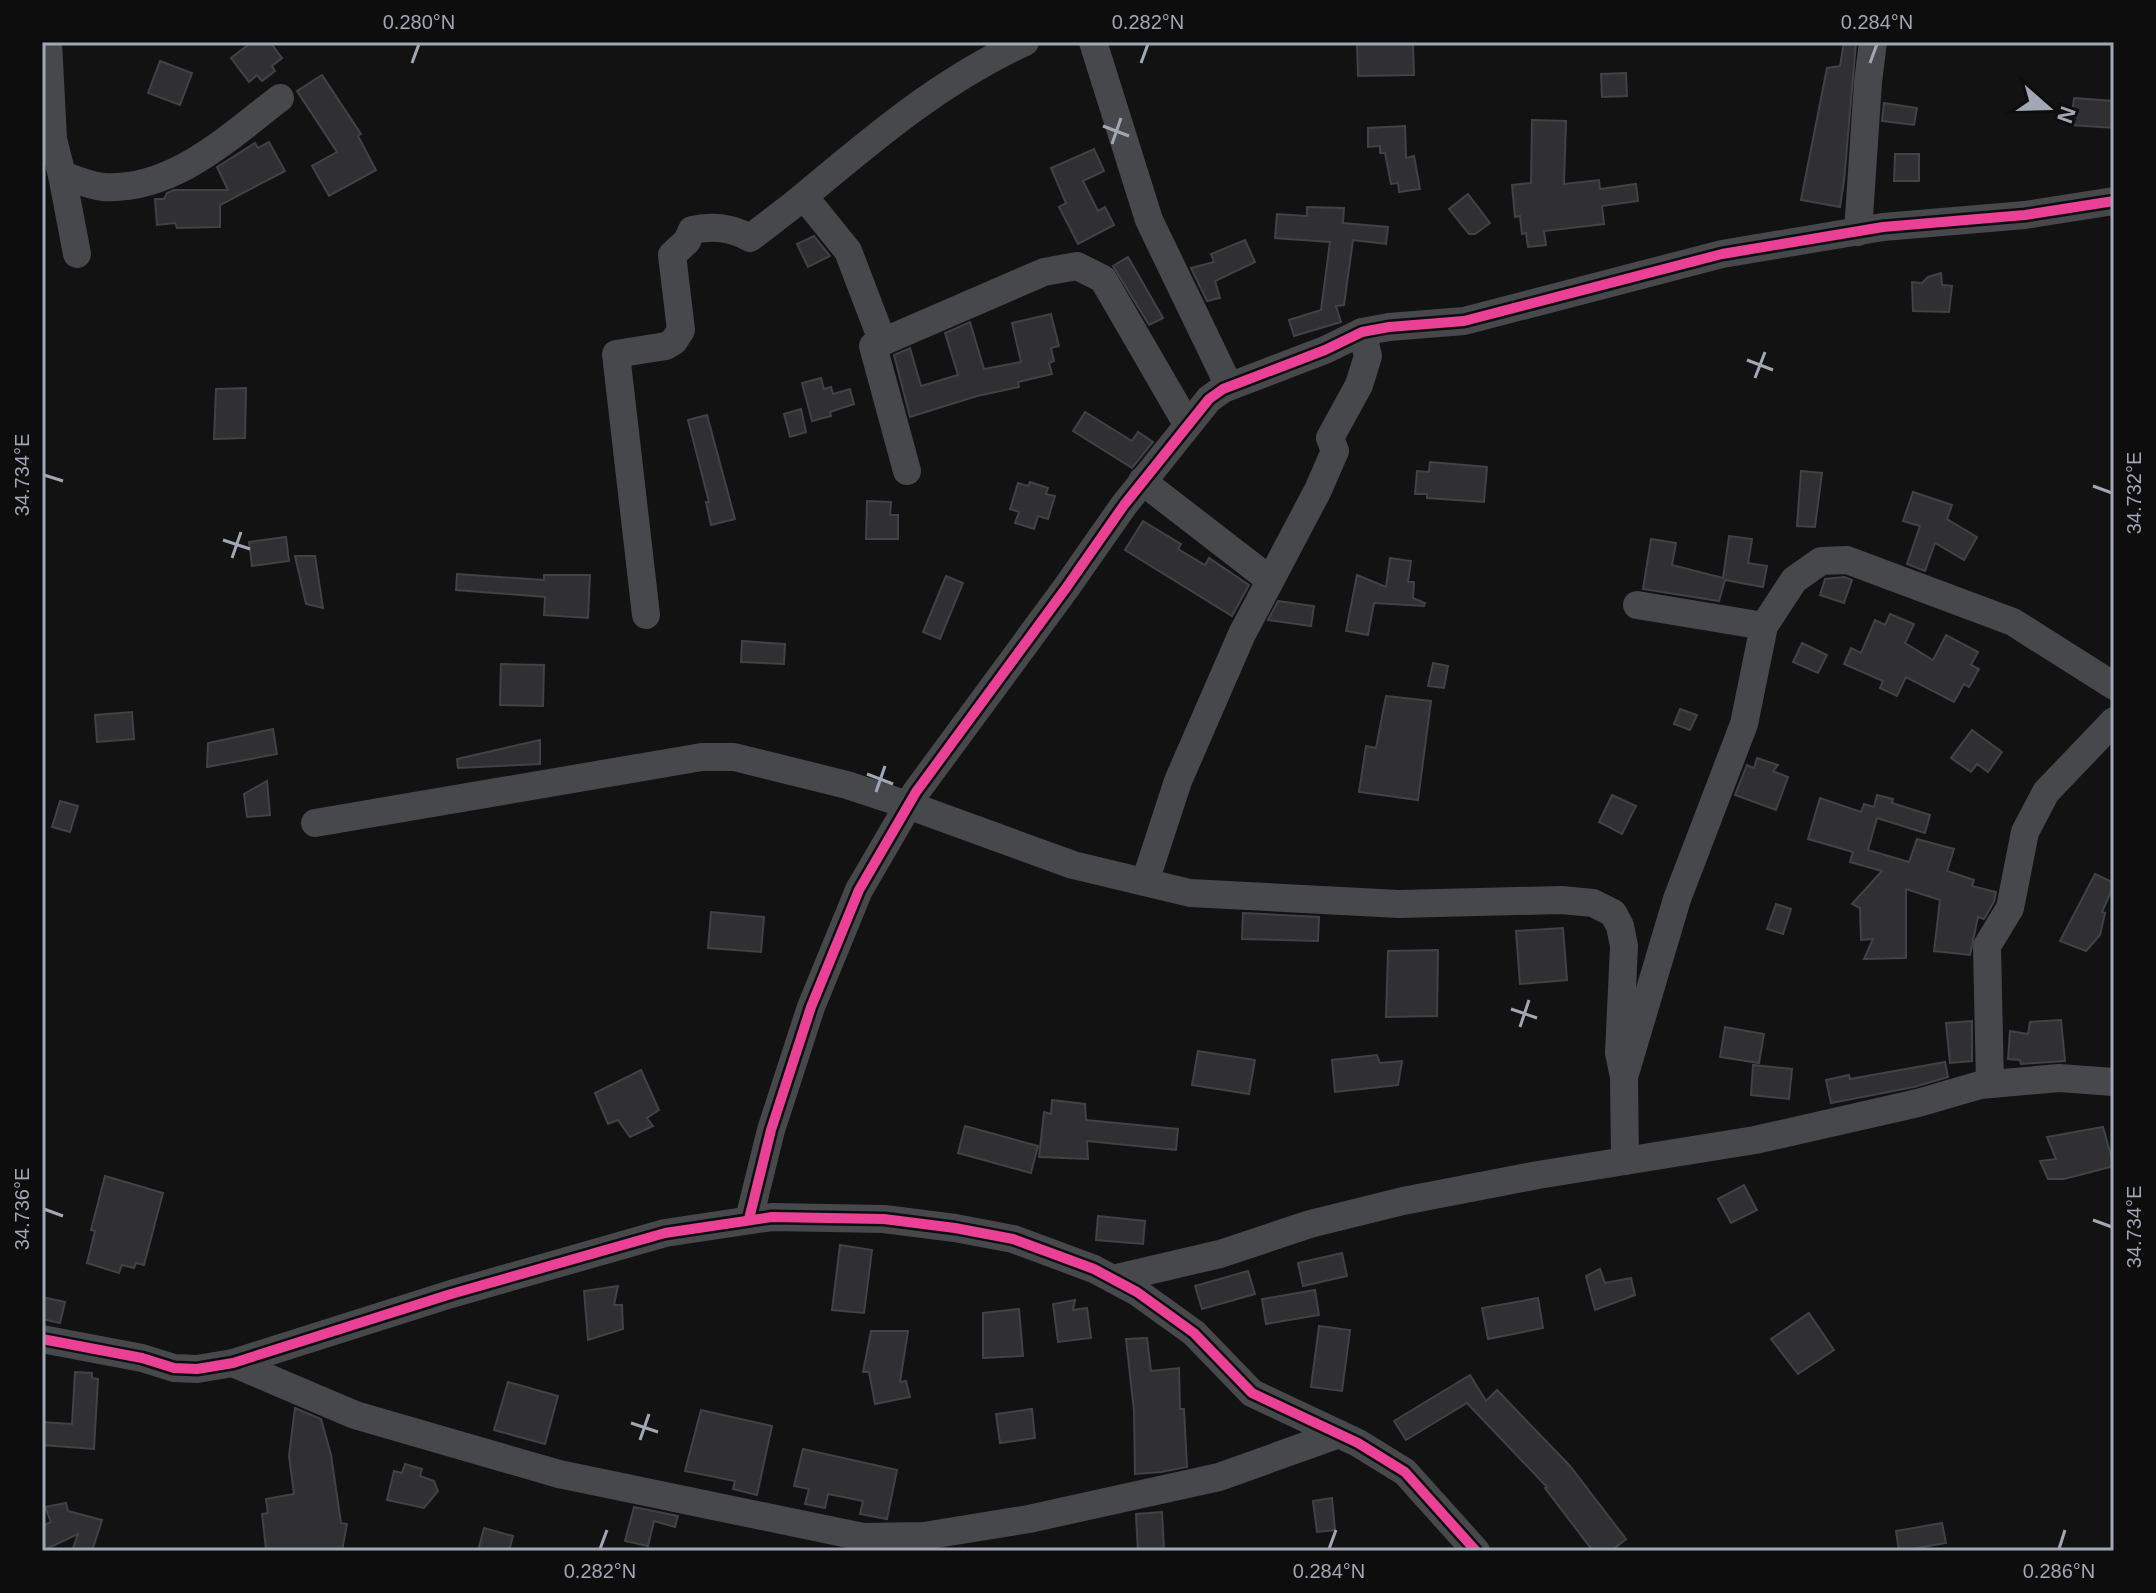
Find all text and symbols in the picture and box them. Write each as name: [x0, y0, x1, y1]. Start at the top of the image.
text: 0.280°N: [383, 11, 455, 33]
text: 0.282°N: [1112, 11, 1184, 33]
text: 0.284°N: [1841, 11, 1913, 33]
north arrow: [2008, 68, 2088, 148]
text: N: [2052, 103, 2081, 126]
text: 34.734°E: [11, 434, 33, 516]
text: 34.732°E: [2123, 452, 2145, 534]
text: 34.736°E: [11, 1168, 33, 1250]
text: 34.734°E: [2123, 1186, 2145, 1268]
text: 0.282°N: [564, 1560, 636, 1582]
text: 0.284°N: [1293, 1560, 1365, 1582]
text: 0.286°N: [2023, 1560, 2095, 1582]

